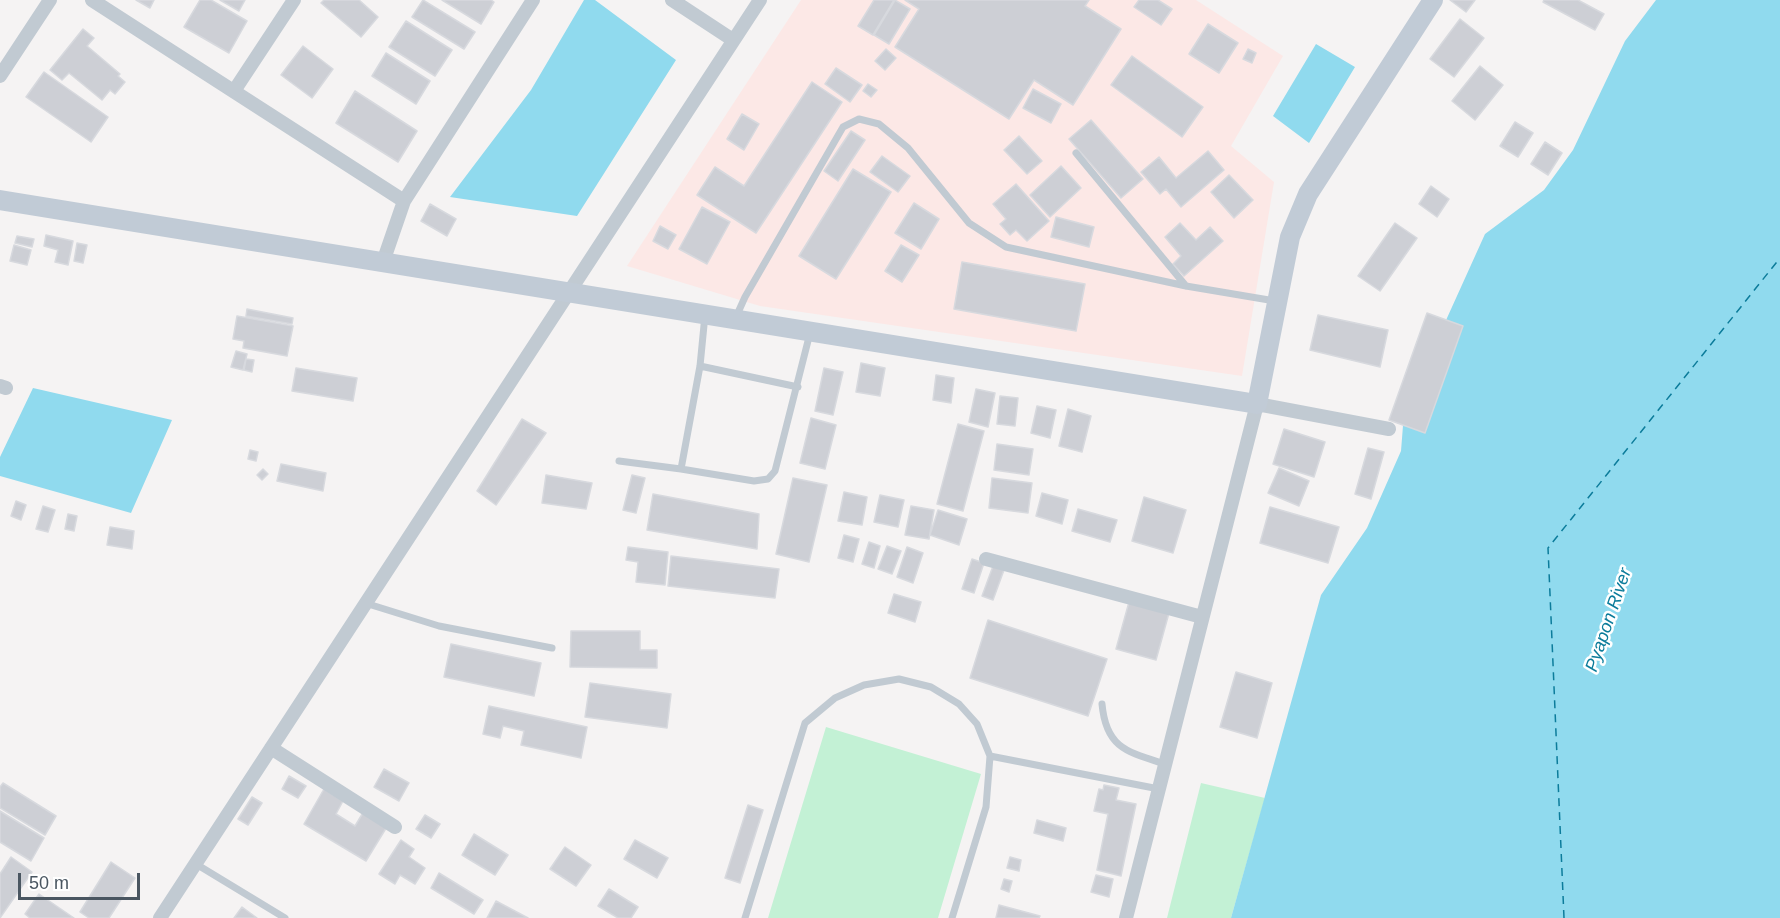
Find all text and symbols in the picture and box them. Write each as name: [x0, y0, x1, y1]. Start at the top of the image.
water label: Pyapon River: [1581, 565, 1637, 675]
scale bar: [21, 861, 142, 899]
text: 50 m: [29, 873, 69, 893]

